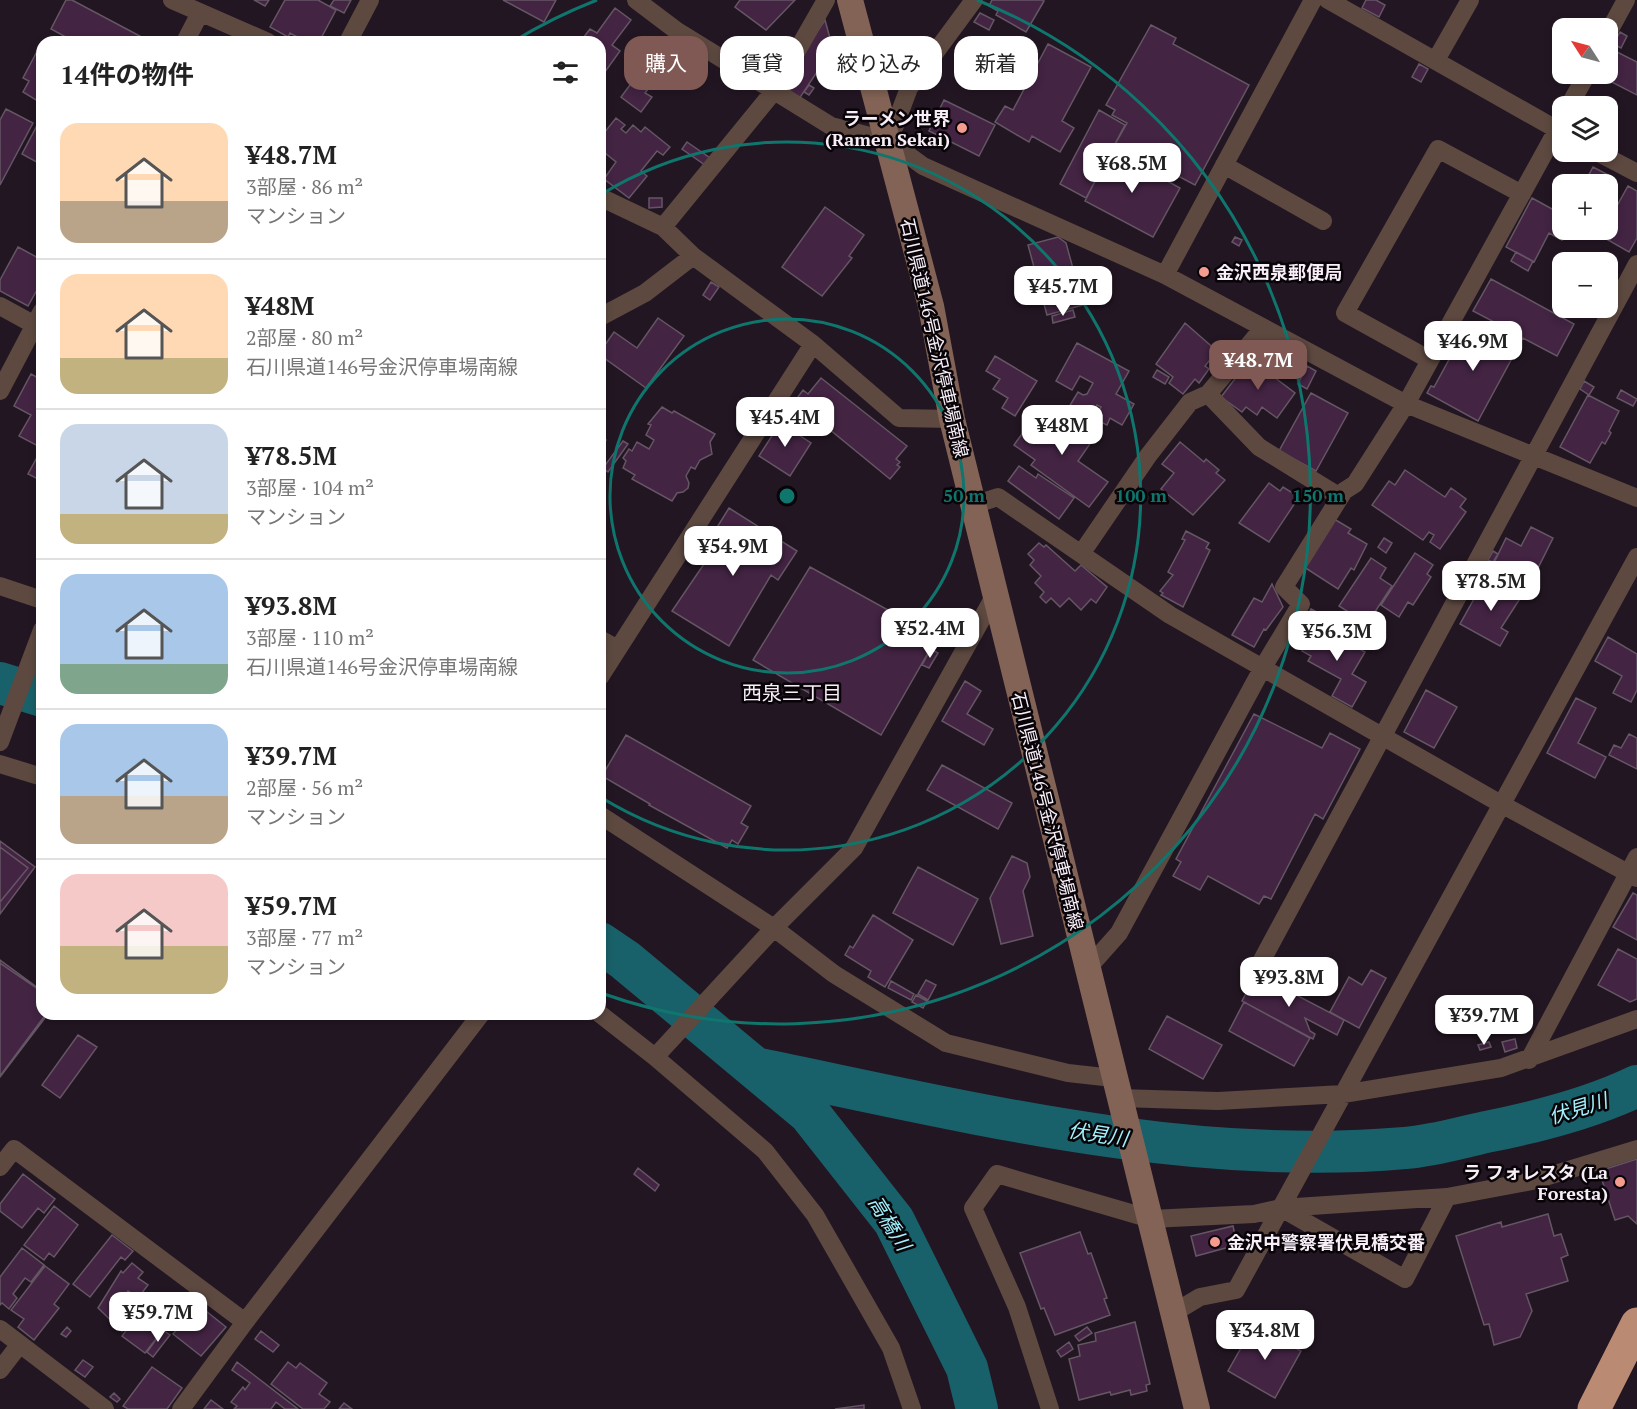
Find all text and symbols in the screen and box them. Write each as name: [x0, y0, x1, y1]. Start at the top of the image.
north arrow: [1552, 18, 1618, 84]
map controls: [1552, 18, 1618, 318]
chip: 購入: [624, 36, 708, 90]
chip: 賃貸: [720, 36, 804, 90]
chip: 絞り込み: [816, 36, 942, 90]
chip: 新着: [954, 36, 1038, 90]
icon: filters: [549, 56, 582, 89]
text: 14件の物件: [60, 57, 193, 91]
button: layers: [1552, 96, 1618, 162]
place label: ラーメン世界 (Ramen Sekai): [825, 106, 950, 151]
marker: ラーメン世界 (Ramen Sekai): [955, 121, 969, 135]
text: ¥48.7M: [246, 137, 337, 171]
pin: ¥68.5M: [1083, 143, 1181, 194]
icon: home: [108, 147, 180, 219]
text: ¥68.5M: [1097, 149, 1167, 176]
text: 3部屋 · 86 m²: [246, 173, 363, 200]
button: +: [1552, 174, 1618, 240]
text: マンション: [246, 202, 346, 229]
street label: 石川県道146号金沢停車場南線: [896, 216, 974, 460]
button: −: [1552, 252, 1618, 318]
place label: 金沢西泉郵便局: [1216, 260, 1342, 284]
marker: 金沢西泉郵便局: [1197, 265, 1211, 279]
pin: ¥45.7M: [1014, 266, 1112, 317]
text: ¥45.7M: [1028, 272, 1098, 299]
text: ¥48M: [246, 288, 314, 322]
icon: home: [108, 298, 180, 370]
pin: ¥46.9M: [1424, 321, 1522, 372]
text: 2部屋 · 80 m²: [246, 324, 363, 351]
text: ¥46.9M: [1438, 327, 1508, 354]
pin: ¥48.7M: [1209, 340, 1307, 391]
text: ¥48.7M: [1223, 346, 1293, 373]
text: 石川県道146号金沢停車場南線: [246, 353, 518, 380]
pin: ¥45.4M: [736, 397, 834, 448]
text: ¥45.4M: [750, 403, 820, 430]
pin: ¥48M: [1026, 405, 1098, 456]
text: ¥48M: [1036, 411, 1088, 438]
text: ¥78.5M: [246, 438, 337, 472]
icon: home: [108, 448, 180, 520]
text: 3部屋 · 104 m²: [246, 474, 374, 501]
text: 50 m: [943, 483, 985, 507]
text: 100 m: [1115, 483, 1167, 507]
text: 150 m: [1292, 483, 1344, 507]
centre of rings: [777, 486, 797, 506]
text: マンション: [246, 503, 346, 530]
pin: ¥54.9M: [684, 526, 782, 577]
text: ¥54.9M: [698, 532, 768, 559]
pin: ¥78.5M: [1442, 561, 1540, 612]
text: ¥78.5M: [1456, 567, 1526, 594]
text: ¥93.8M: [246, 588, 337, 622]
icon: home: [108, 598, 180, 670]
pin: ¥52.4M: [881, 608, 979, 659]
pin: ¥56.3M: [1288, 611, 1386, 662]
text: ¥52.4M: [895, 614, 965, 641]
text: ¥56.3M: [1302, 617, 1372, 644]
text: 3部屋 · 110 m²: [246, 624, 374, 651]
text: 石川県道146号金沢停車場南線: [246, 653, 518, 680]
district label: 西泉三丁目: [742, 679, 842, 706]
street label: 石川県道146号金沢停車場南線: [1007, 689, 1089, 933]
text: ¥39.7M: [246, 738, 337, 772]
icon: home: [108, 748, 180, 820]
text: 2部屋 · 56 m²: [246, 774, 363, 801]
text: マンション: [246, 803, 346, 830]
text: ¥59.7M: [246, 888, 337, 922]
icon: home: [108, 898, 180, 970]
text: 3部屋 · 77 m²: [246, 924, 363, 951]
text: マンション: [246, 953, 346, 980]
pin: ¥93.8M: [1240, 957, 1338, 1008]
text: ¥93.8M: [1254, 963, 1324, 990]
pin: ¥39.7M: [1435, 995, 1533, 1046]
text: ¥39.7M: [1449, 1001, 1519, 1028]
water label: 伏見川: [1545, 1086, 1613, 1130]
water label: 伏見川: [1066, 1116, 1132, 1152]
place label: ラ フォレスタ (La Foresta): [1463, 1160, 1608, 1205]
marker: ラ フォレスタ (La Foresta): [1613, 1175, 1627, 1189]
water label: 高橋川: [863, 1190, 918, 1257]
place label: 金沢中警察署伏見橋交番: [1227, 1230, 1425, 1254]
marker: 金沢中警察署伏見橋交番: [1208, 1235, 1222, 1249]
pin: ¥59.7M: [109, 1292, 207, 1343]
text: ¥59.7M: [123, 1298, 193, 1325]
pin: ¥34.8M: [1216, 1310, 1314, 1361]
text: ¥34.8M: [1230, 1316, 1300, 1343]

